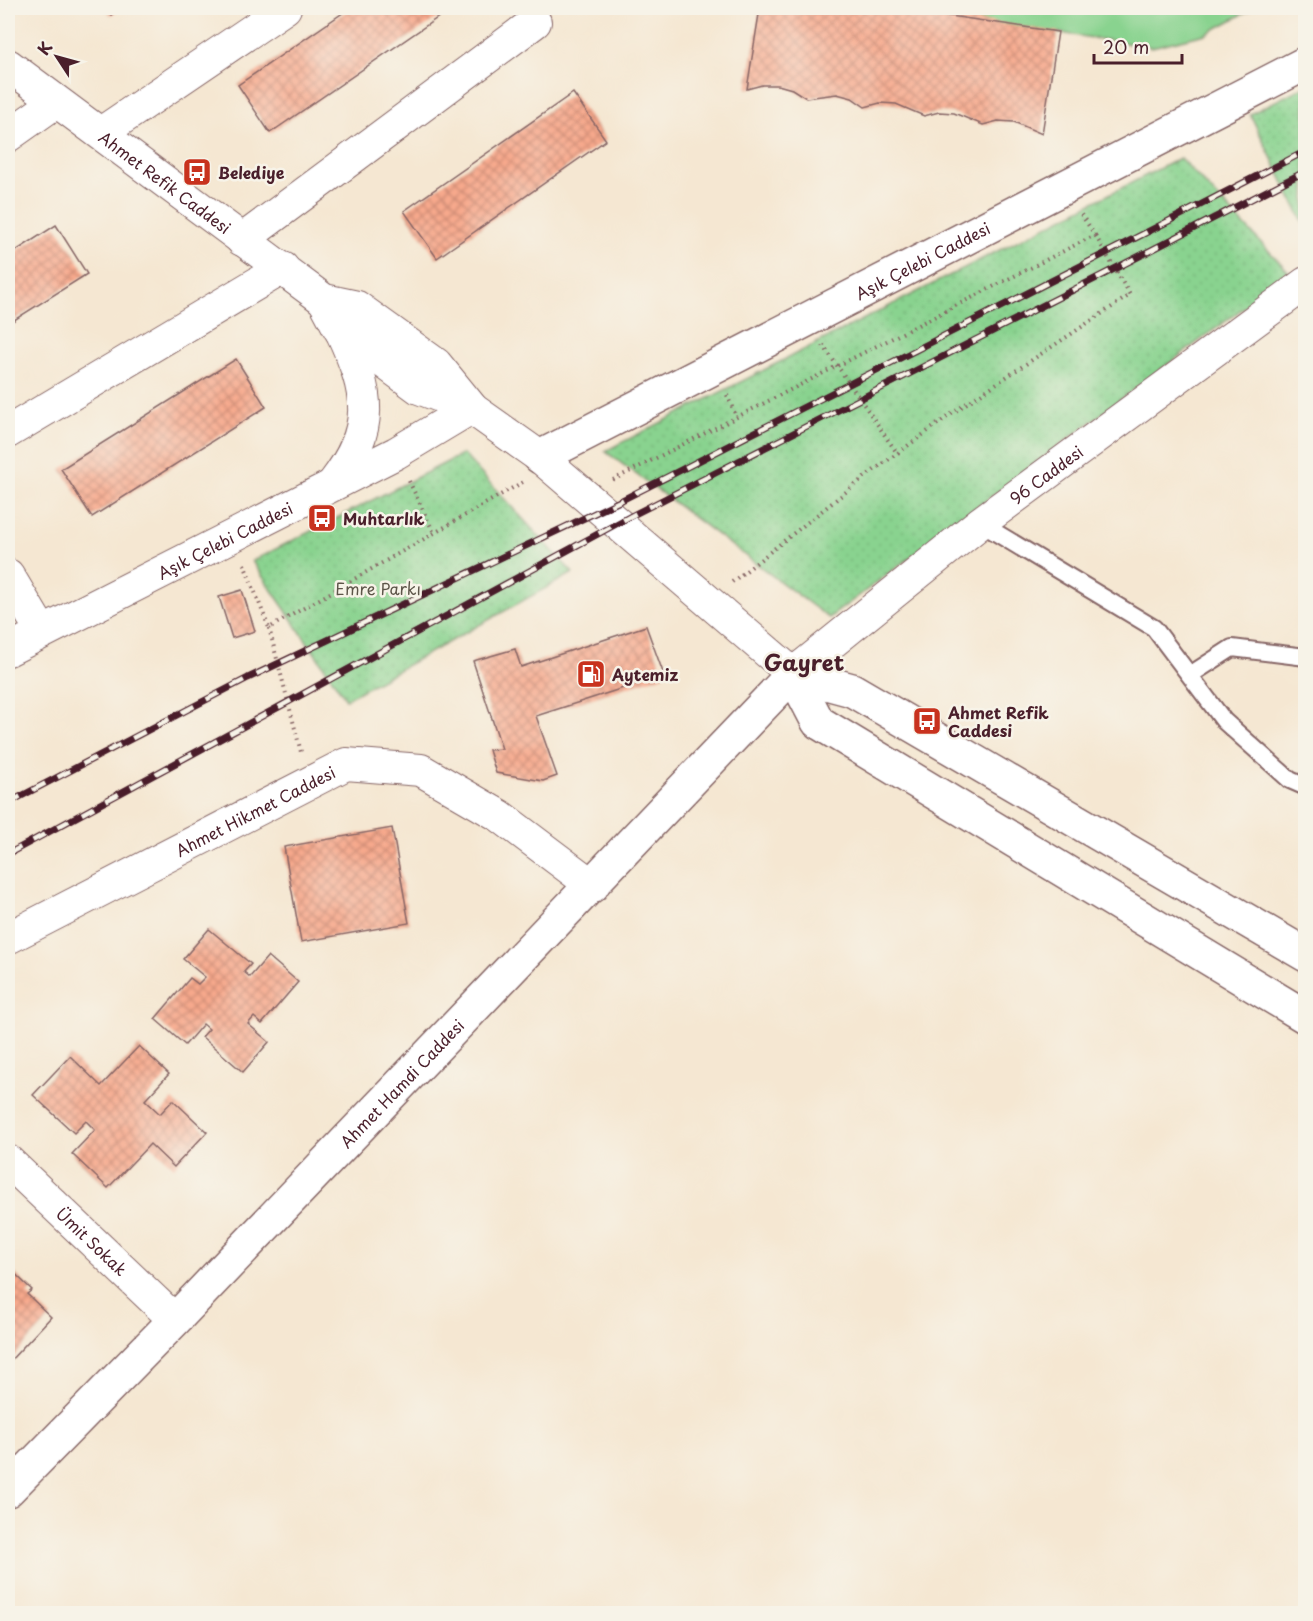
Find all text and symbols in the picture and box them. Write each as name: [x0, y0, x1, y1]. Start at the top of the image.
north arrow: [27, 27, 87, 87]
scale bar: [1094, 27, 1182, 65]
text: 20 m: [1103, 33, 1149, 60]
text: K: [31, 36, 57, 59]
street label: Ahmet Refik Caddesi: [94, 125, 236, 239]
bus stop icon: Belediye: [181, 156, 213, 188]
place label: Belediye: [218, 160, 285, 184]
street label: Aşık Çelebi Caddesi: [851, 216, 994, 305]
street label: 96 Caddesi: [1004, 439, 1088, 509]
street label: Aşık Çelebi Caddesi: [153, 496, 297, 584]
bus stop icon: Muhtarlık: [306, 502, 338, 534]
place label: Muhtarlık: [343, 506, 424, 530]
park label: Emre Parkı: [335, 576, 421, 600]
district label: Gayret: [764, 645, 845, 678]
fuel station icon: Aytemiz: [575, 658, 607, 690]
place label: Aytemiz: [611, 662, 678, 686]
place label: Ahmet Refik Caddesi: [947, 700, 1049, 742]
bus stop icon: Ahmet Refik Caddesi: [911, 705, 943, 737]
street label: Ahmet Hikmet Caddesi: [171, 760, 339, 862]
street label: Ahmet Hamdi Caddesi: [334, 1013, 469, 1153]
street label: Ümit Sokak: [51, 1201, 133, 1281]

